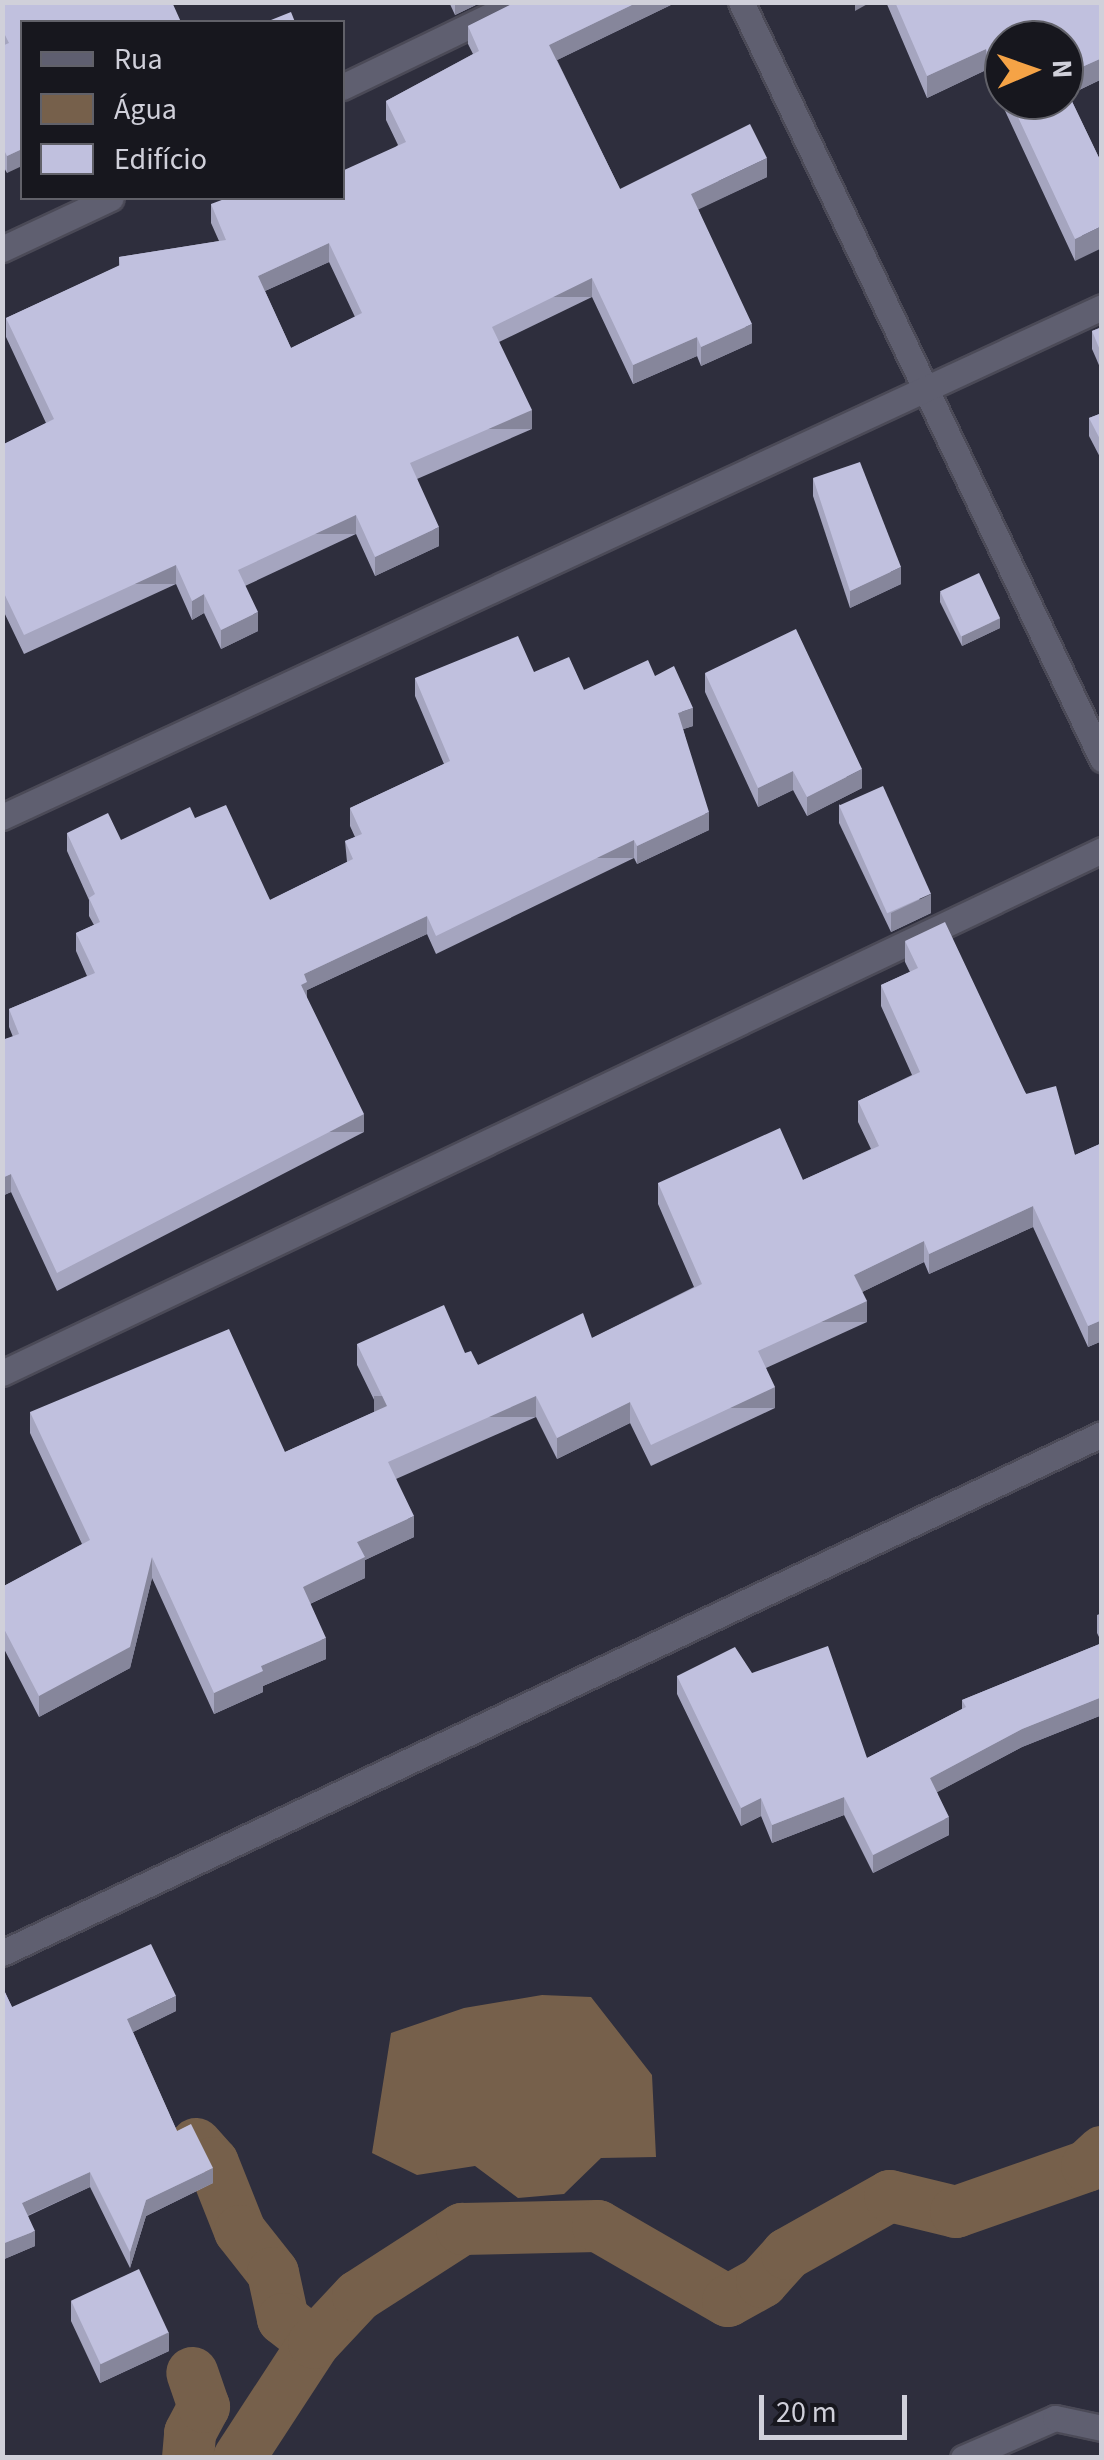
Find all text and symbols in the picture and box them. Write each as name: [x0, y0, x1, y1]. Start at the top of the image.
legend: [20, 20, 345, 200]
north arrow: [984, 20, 1084, 120]
text: Rua: [114, 38, 163, 81]
text: N: [1042, 59, 1082, 79]
text: Água: [114, 88, 177, 131]
text: Edifício: [114, 138, 207, 181]
scale bar: [764, 2375, 912, 2437]
text: 20 m: [776, 2391, 837, 2434]

